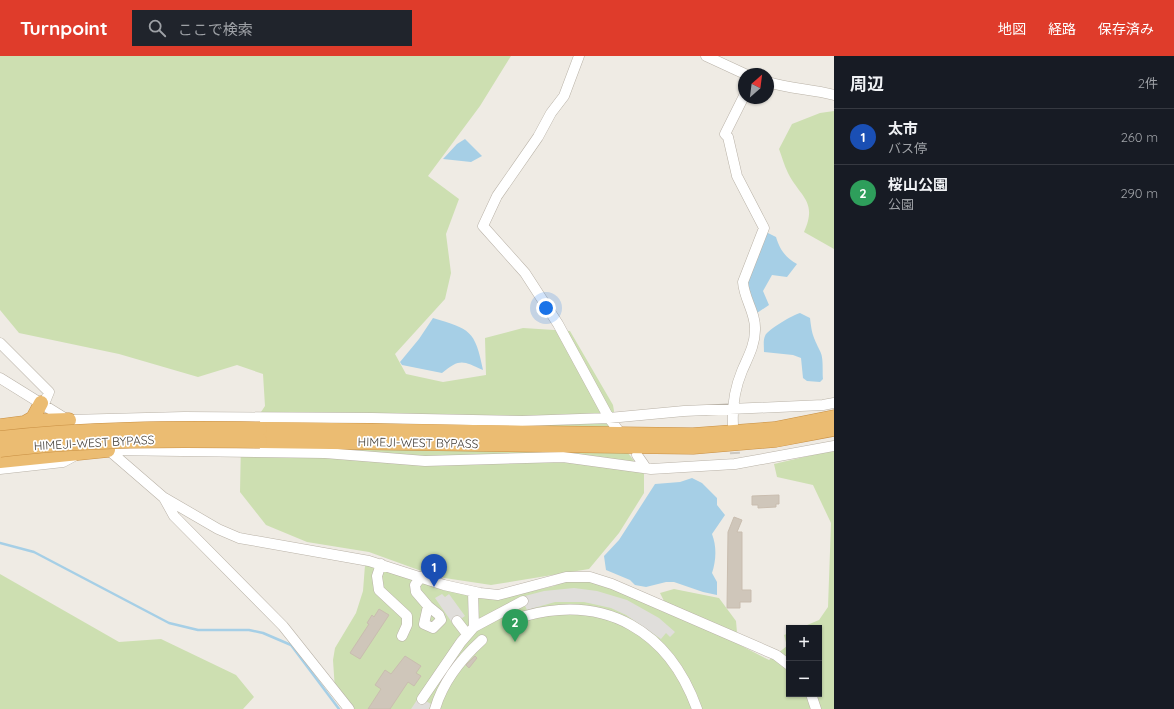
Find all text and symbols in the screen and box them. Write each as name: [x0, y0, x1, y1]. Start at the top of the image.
search box: [132, 10, 412, 46]
text: Turnpoint: [20, 16, 108, 40]
icon: search: [146, 17, 168, 39]
text: ここで検索: [178, 20, 253, 39]
text: 地図: [998, 20, 1026, 38]
text: 経路: [1048, 20, 1076, 38]
text: 保存済み: [1098, 20, 1154, 38]
north arrow: [738, 68, 774, 104]
text: 周辺: [850, 73, 884, 94]
text: 2件: [1138, 75, 1158, 91]
text: 太市: [888, 119, 918, 138]
text: 1: [860, 129, 866, 145]
text: 260 m: [1121, 129, 1158, 145]
text: バス停: [888, 140, 927, 156]
text: 桜山公園: [888, 175, 948, 194]
text: 2: [859, 185, 867, 201]
text: 290 m: [1120, 185, 1158, 201]
text: 公園: [888, 196, 914, 212]
your location: [536, 298, 556, 318]
street label: HIMEJI-WEST BYPASS: [33, 432, 155, 453]
street label: HIMEJI-WEST BYPASS: [358, 434, 479, 451]
pin: 1: [421, 554, 447, 587]
pin: 2: [502, 609, 528, 642]
map controls: [786, 625, 822, 697]
button: +: [786, 625, 822, 661]
button: −: [786, 661, 822, 697]

